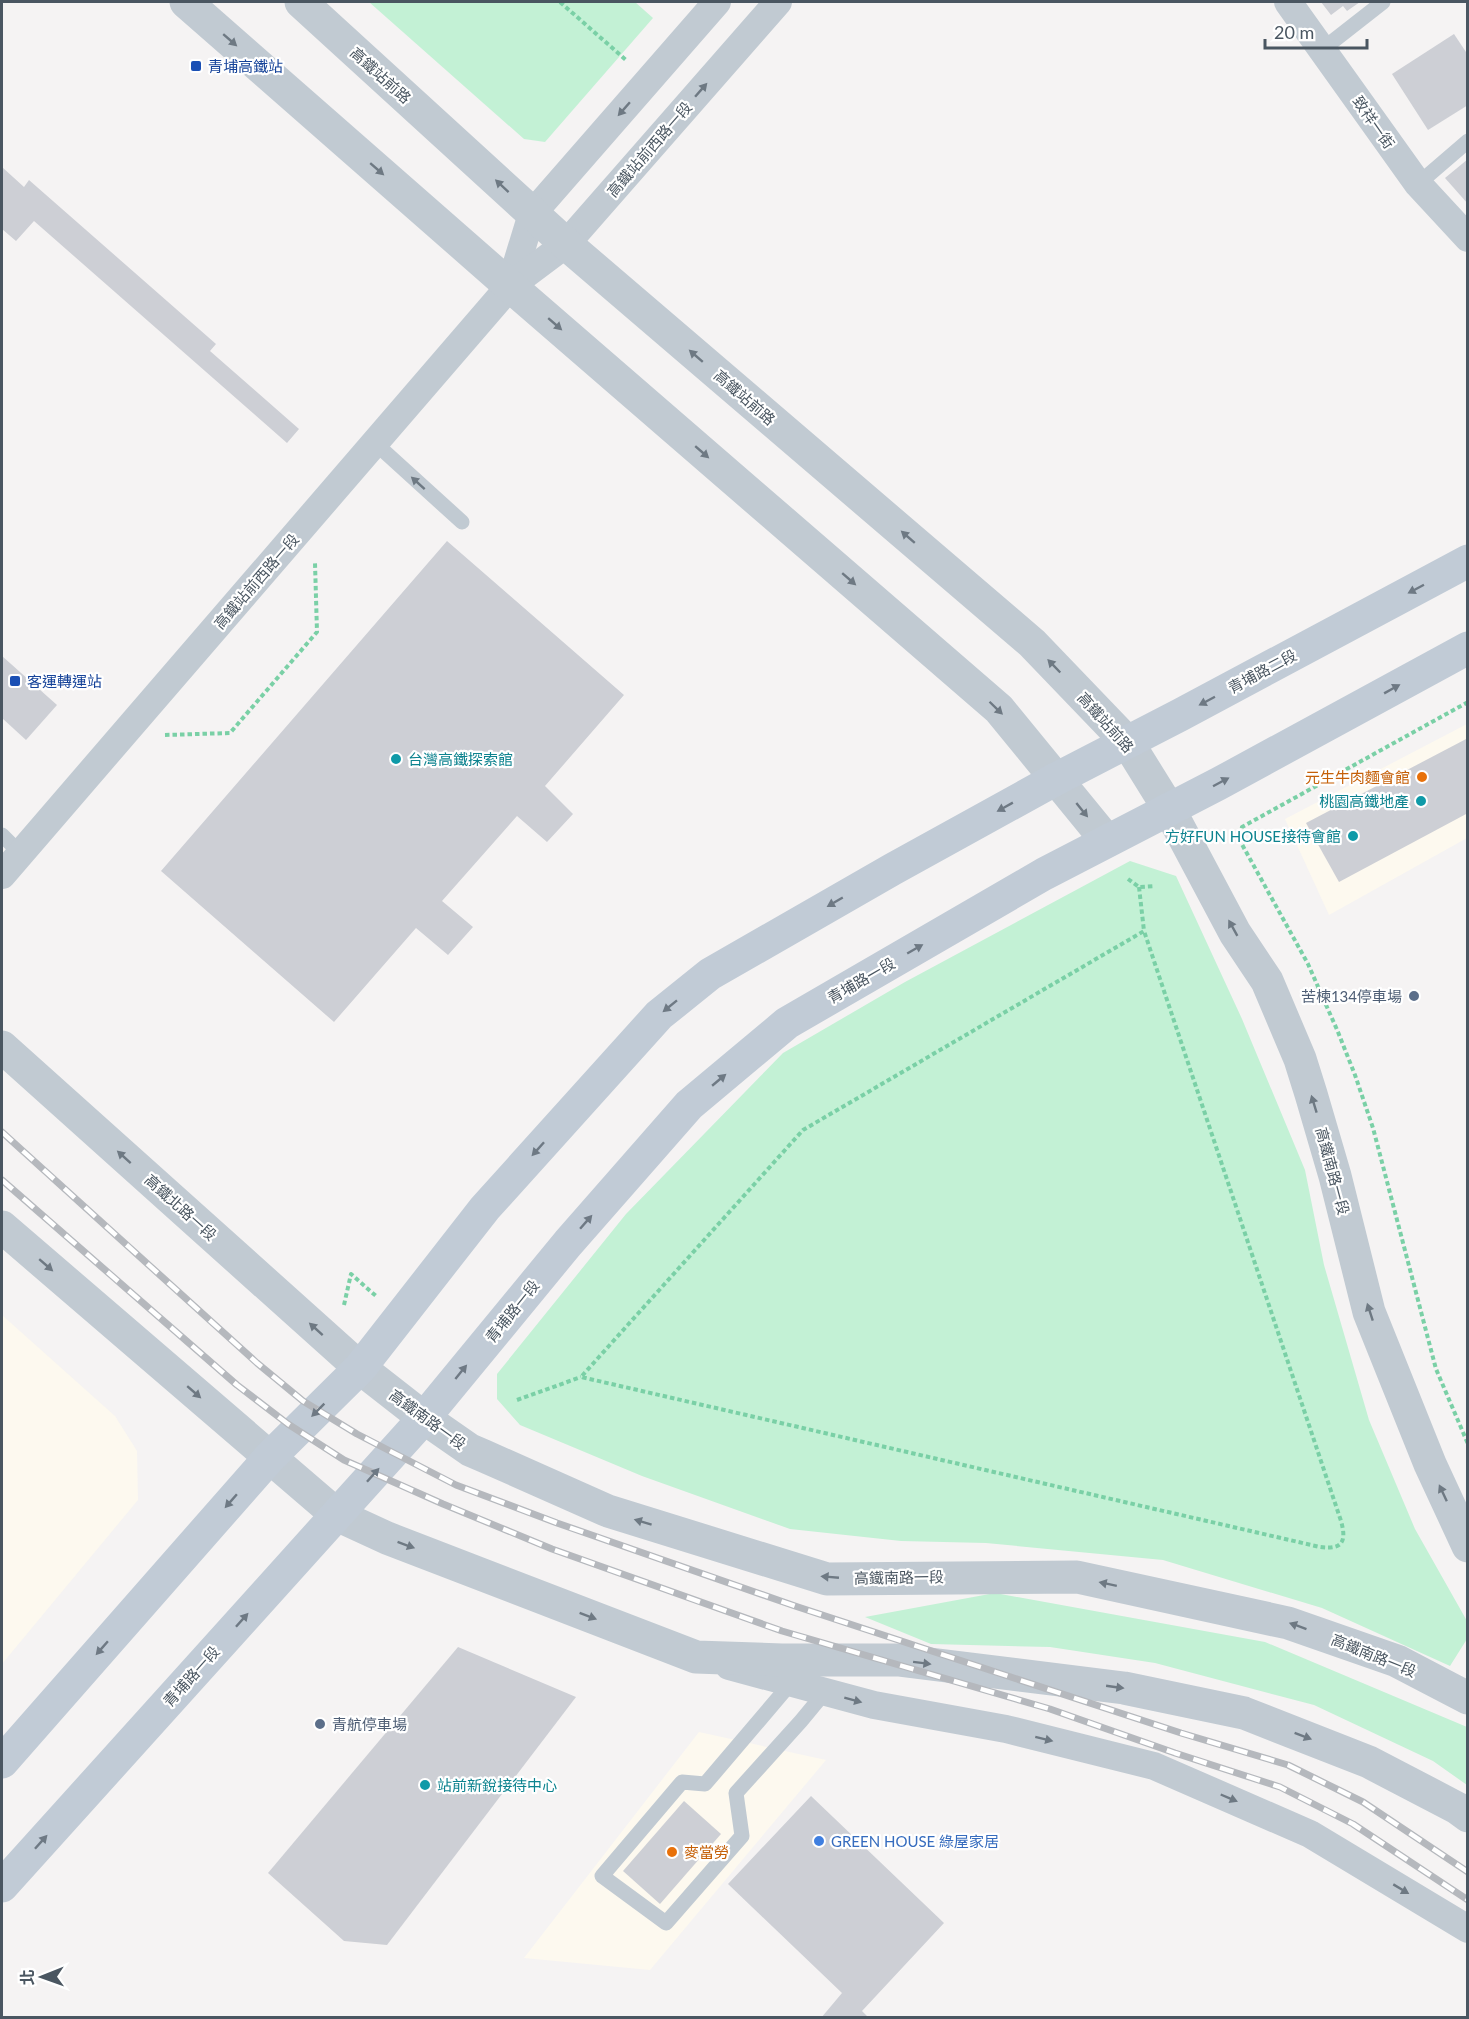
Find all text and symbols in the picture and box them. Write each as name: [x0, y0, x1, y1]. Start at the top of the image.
scale bar: [1265, 12, 1367, 50]
text: 20 m: [1274, 21, 1314, 43]
one-way arrow: [222, 33, 237, 46]
street label: 高鐵站前路: [347, 43, 415, 107]
place label: 青埔高鐵站: [208, 57, 283, 75]
marker: 青埔高鐵站: [189, 59, 203, 73]
one-way arrow: [694, 82, 708, 97]
street label: 致祥一街: [1349, 92, 1399, 152]
street label: 高鐵站前西路一段: [603, 98, 695, 200]
one-way arrow: [617, 101, 630, 117]
one-way arrow: [369, 162, 384, 175]
one-way arrow: [495, 179, 510, 193]
one-way arrow: [547, 317, 562, 330]
one-way arrow: [688, 349, 704, 362]
street label: 高鐵站前路: [711, 366, 779, 428]
one-way arrow: [694, 445, 709, 458]
one-way arrow: [411, 476, 426, 490]
street label: 高鐵站前西路一段: [210, 530, 302, 632]
one-way arrow: [901, 531, 916, 544]
one-way arrow: [841, 573, 857, 586]
one-way arrow: [1407, 584, 1424, 594]
street label: 青埔路二段: [1225, 645, 1299, 697]
one-way arrow: [1048, 659, 1062, 673]
place label: 客運轉運站: [27, 672, 102, 690]
marker: 客運轉運站: [8, 674, 22, 688]
one-way arrow: [1384, 684, 1401, 694]
street label: 高鐵站前路: [1074, 688, 1138, 756]
one-way arrow: [1198, 696, 1215, 706]
one-way arrow: [989, 700, 1003, 714]
place label: 台灣高鐵探索館: [408, 750, 513, 768]
marker: 台灣高鐵探索館: [389, 752, 403, 766]
place label: 元生牛肉麵會館: [1305, 768, 1410, 786]
marker: 元生牛肉麵會館: [1415, 770, 1429, 784]
one-way arrow: [1212, 777, 1229, 787]
place label: 桃園高鐵地產: [1319, 792, 1409, 810]
marker: 桃園高鐵地產: [1414, 794, 1428, 808]
one-way arrow: [996, 802, 1013, 812]
one-way arrow: [1075, 802, 1088, 818]
place label: 方好FUN HOUSE接待會館: [1165, 827, 1341, 845]
marker: 方好FUN HOUSE接待會館: [1346, 829, 1360, 843]
one-way arrow: [826, 897, 843, 907]
one-way arrow: [1227, 920, 1238, 936]
one-way arrow: [907, 944, 924, 954]
street label: 青埔路一段: [824, 953, 898, 1007]
place label: 苦楝134停車場: [1301, 987, 1402, 1005]
marker: 苦楝134停車場: [1407, 989, 1421, 1003]
one-way arrow: [663, 999, 678, 1012]
one-way arrow: [711, 1074, 726, 1087]
one-way arrow: [1309, 1095, 1318, 1113]
street label: 高鐵南路一段: [1313, 1125, 1353, 1217]
one-way arrow: [532, 1141, 545, 1156]
one-way arrow: [117, 1151, 132, 1164]
street label: 高鐵北路一段: [142, 1170, 220, 1244]
one-way arrow: [579, 1215, 592, 1230]
one-way arrow: [38, 1258, 53, 1271]
street label: 青埔路一段: [481, 1276, 543, 1346]
one-way arrow: [1365, 1303, 1374, 1321]
one-way arrow: [309, 1323, 324, 1336]
one-way arrow: [455, 1364, 468, 1380]
one-way arrow: [186, 1385, 201, 1398]
street label: 高鐵南路一段: [386, 1385, 470, 1453]
one-way arrow: [312, 1402, 326, 1416]
one-way arrow: [366, 1468, 379, 1483]
one-way arrow: [1438, 1484, 1448, 1502]
one-way arrow: [225, 1493, 238, 1509]
one-way arrow: [634, 1517, 652, 1526]
one-way arrow: [397, 1540, 415, 1550]
street label: 高鐵南路一段: [854, 1567, 944, 1587]
one-way arrow: [820, 1572, 839, 1582]
one-way arrow: [1099, 1578, 1117, 1588]
one-way arrow: [579, 1611, 597, 1621]
one-way arrow: [235, 1613, 248, 1628]
one-way arrow: [1289, 1621, 1307, 1631]
street label: 高鐵南路一段: [1329, 1630, 1419, 1680]
one-way arrow: [95, 1640, 109, 1655]
street label: 青埔路一段: [159, 1642, 223, 1710]
one-way arrow: [912, 1658, 931, 1668]
one-way arrow: [1106, 1683, 1125, 1692]
one-way arrow: [844, 1695, 863, 1705]
place label: 青航停車場: [332, 1715, 407, 1733]
marker: 青航停車場: [313, 1717, 327, 1731]
one-way arrow: [1295, 1731, 1313, 1741]
one-way arrow: [1035, 1734, 1054, 1744]
place label: 站前新銳接待中心: [437, 1776, 557, 1794]
marker: 站前新銳接待中心: [418, 1778, 432, 1792]
one-way arrow: [1221, 1794, 1238, 1803]
place label: GREEN HOUSE 綠屋家居: [831, 1832, 999, 1850]
marker: GREEN HOUSE 綠屋家居: [812, 1834, 826, 1848]
one-way arrow: [34, 1835, 48, 1850]
place label: 麥當勞: [684, 1843, 729, 1861]
marker: 麥當勞: [665, 1845, 679, 1859]
one-way arrow: [1393, 1884, 1410, 1894]
north arrow: [12, 1947, 72, 2007]
text: 北: [17, 1969, 36, 1985]

